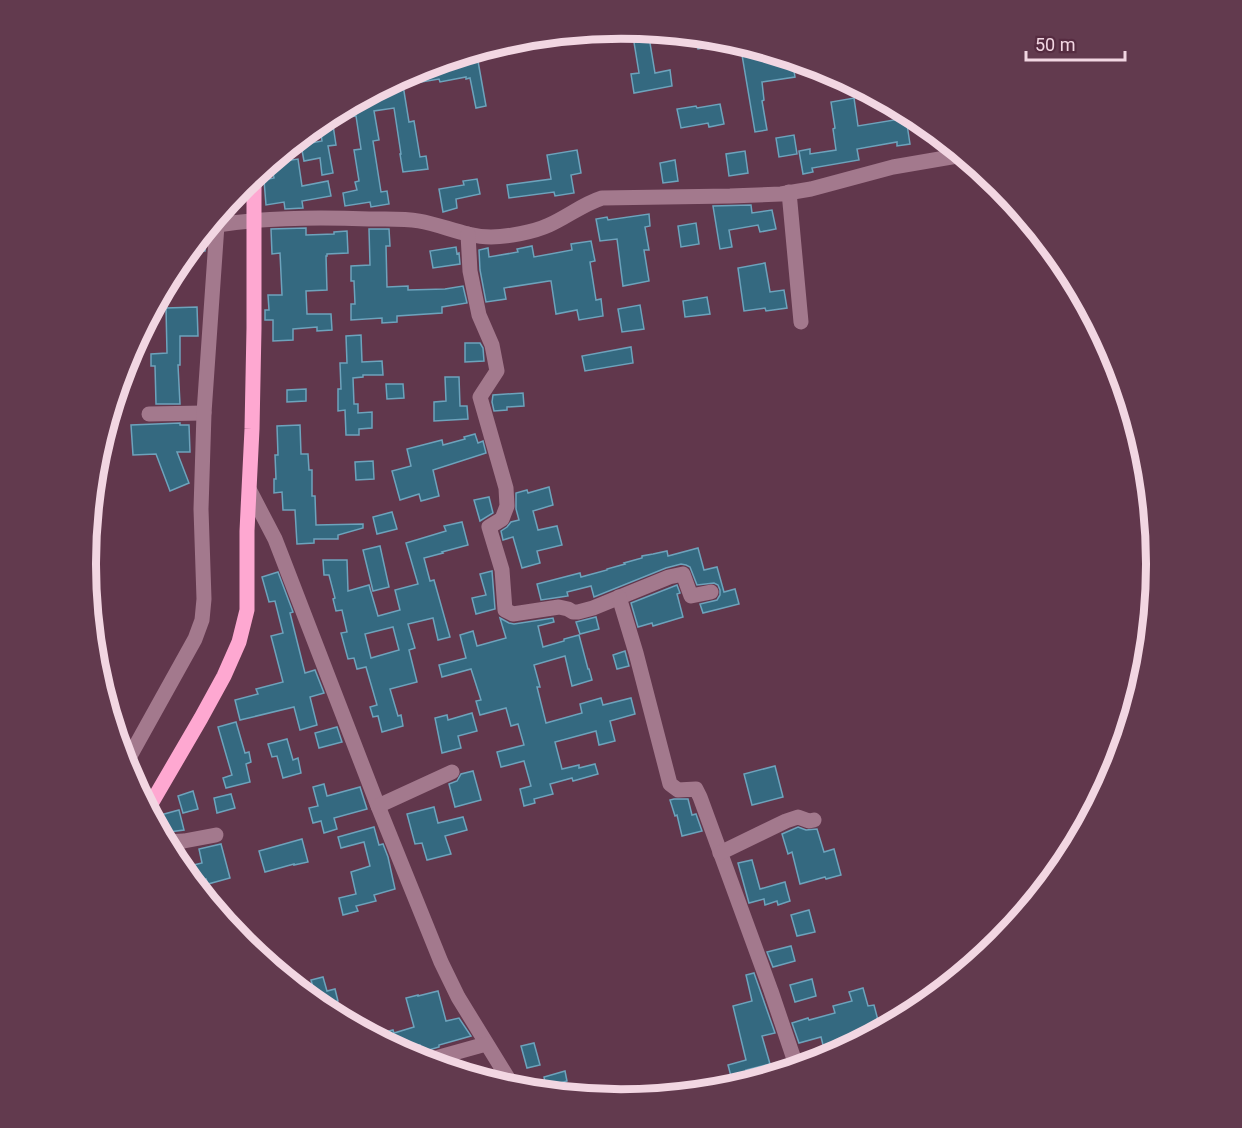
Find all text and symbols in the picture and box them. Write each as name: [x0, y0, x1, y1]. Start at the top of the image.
scale bar: [1026, 24, 1125, 62]
text: 50 m: [1035, 34, 1075, 55]

